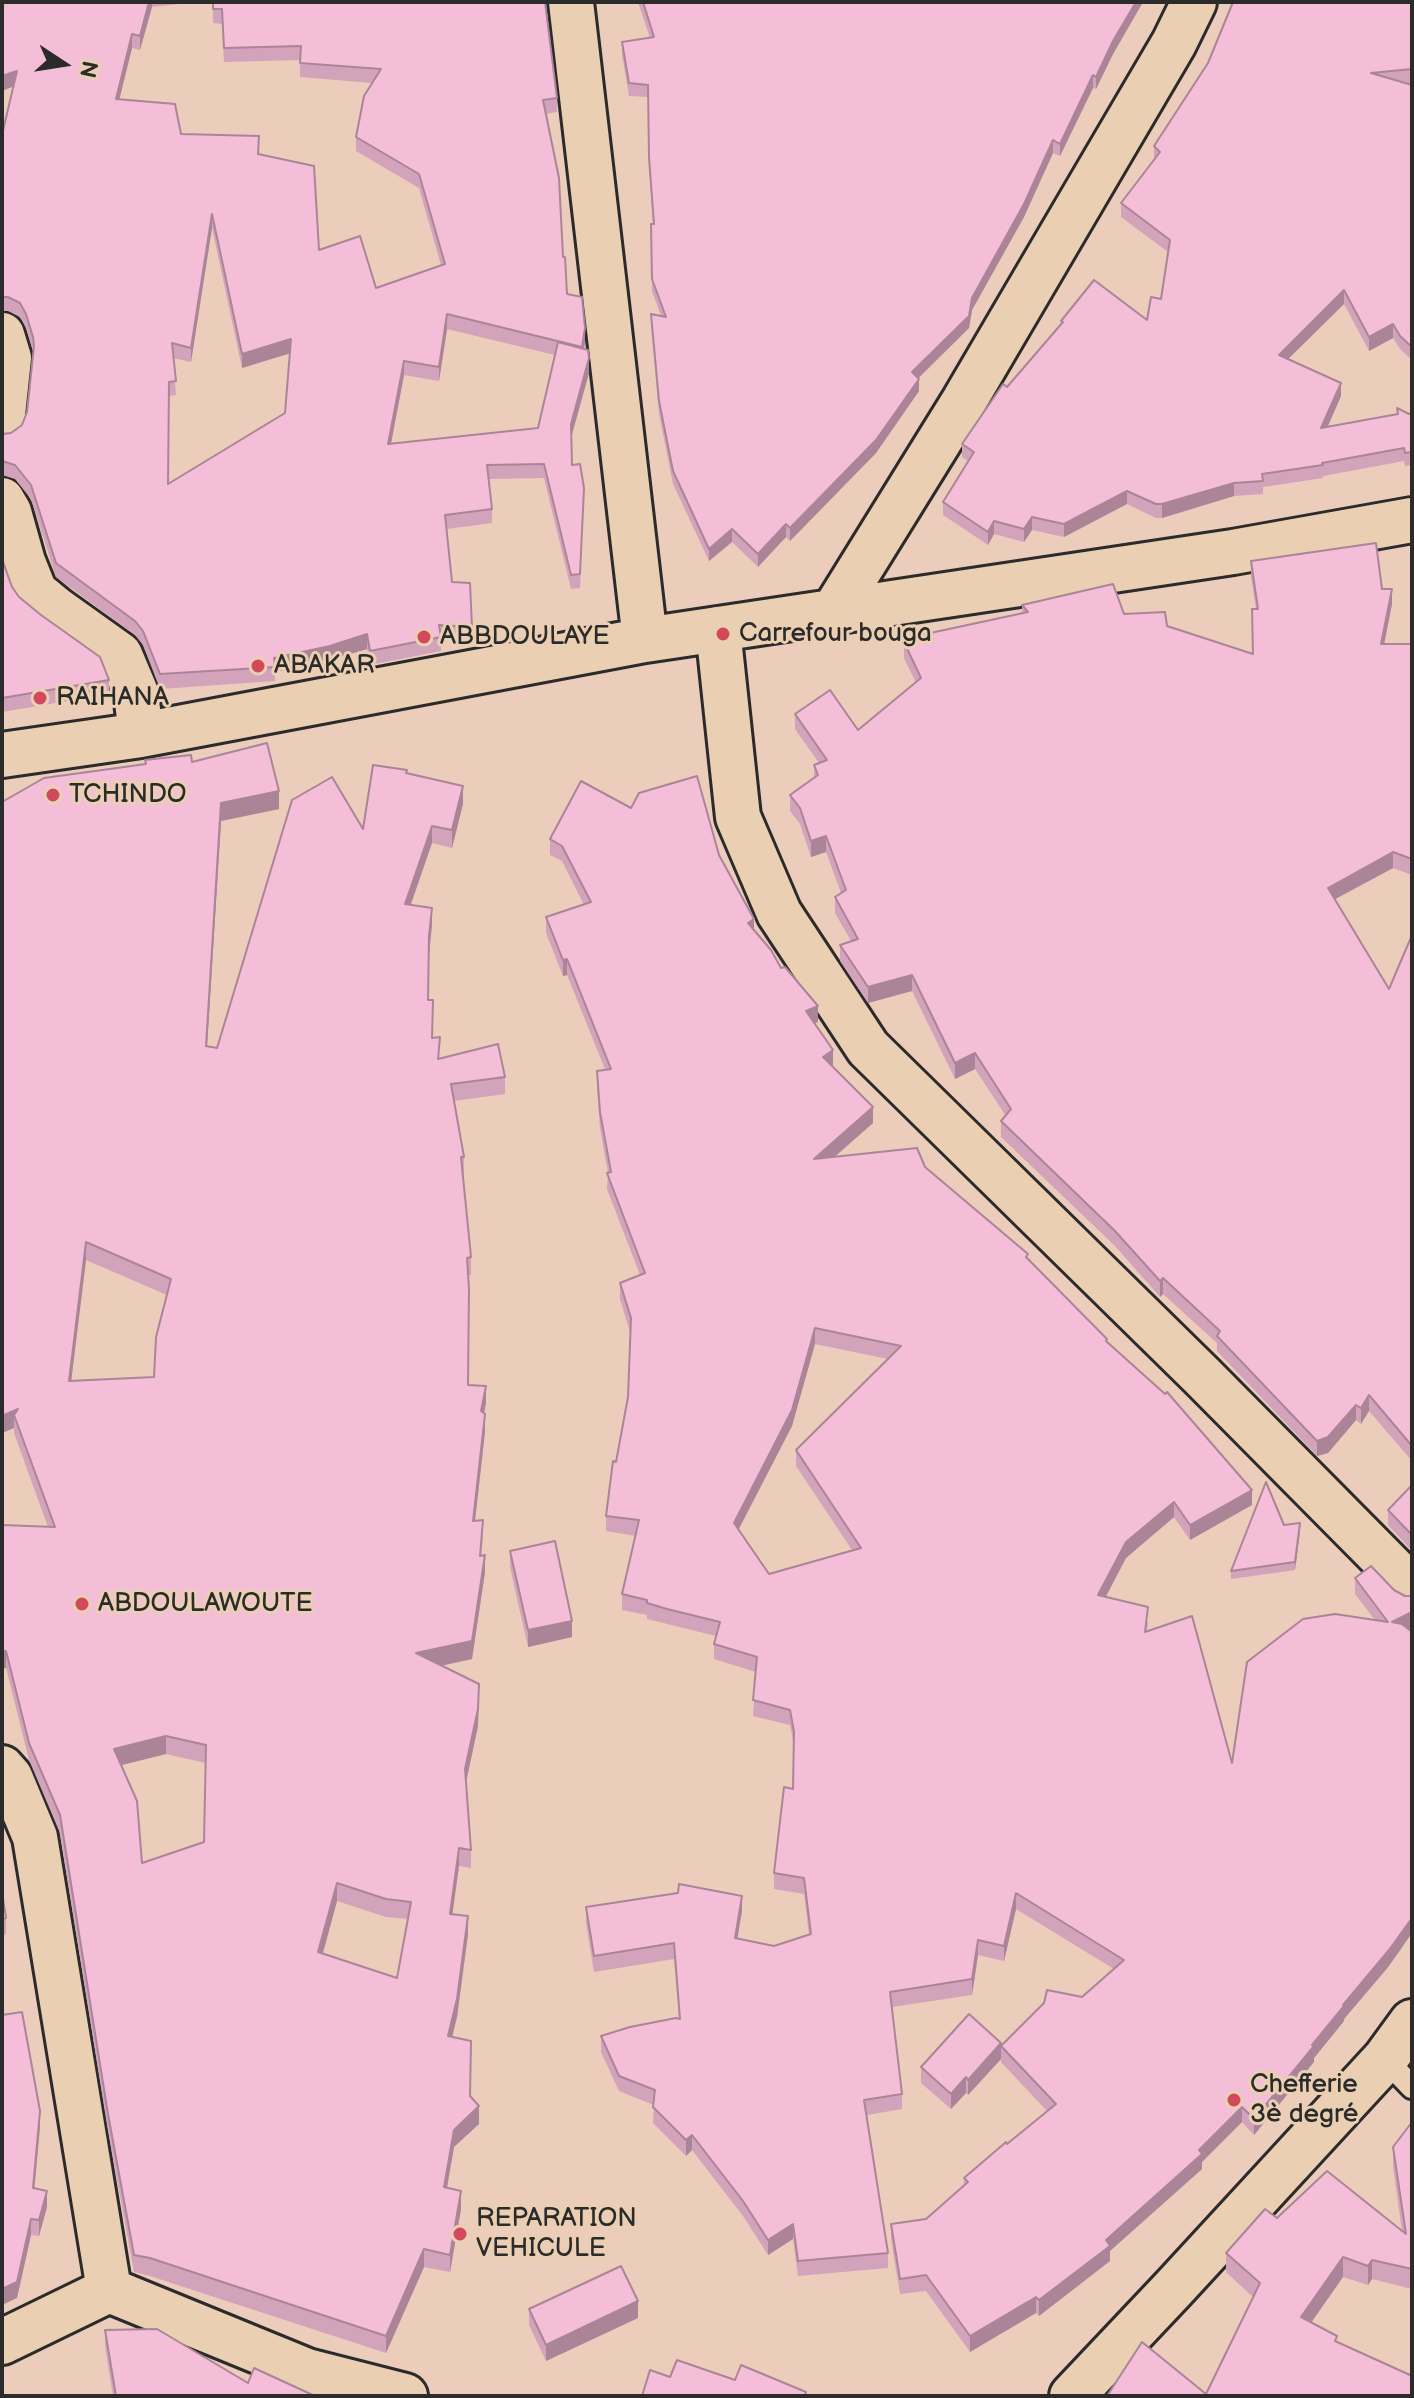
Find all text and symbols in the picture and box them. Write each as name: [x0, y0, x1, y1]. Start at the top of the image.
north arrow: [24, 24, 104, 104]
text: N: [73, 58, 103, 80]
place label: Carrefour bouga: [739, 618, 932, 650]
place label: ABBDOULAYE: [440, 621, 610, 653]
marker: Carrefour bouga: [714, 625, 732, 643]
marker: ABBDOULAYE: [415, 628, 433, 646]
place label: ABAKAR: [274, 650, 375, 682]
marker: ABAKAR: [249, 657, 267, 675]
place label: RAIHANA: [56, 682, 169, 714]
marker: RAIHANA: [31, 689, 49, 707]
place label: TCHINDO: [69, 779, 187, 811]
marker: TCHINDO: [44, 786, 62, 804]
place label: ABDOULAWOUTE: [98, 1588, 313, 1620]
marker: ABDOULAWOUTE: [73, 1595, 91, 1613]
place label: Chefferie 3è degré: [1250, 2069, 1358, 2130]
marker: Chefferie 3è degré: [1225, 2091, 1243, 2109]
place label: REPARATION VEHICULE: [476, 2203, 637, 2264]
marker: REPARATION VEHICULE: [451, 2225, 469, 2243]

